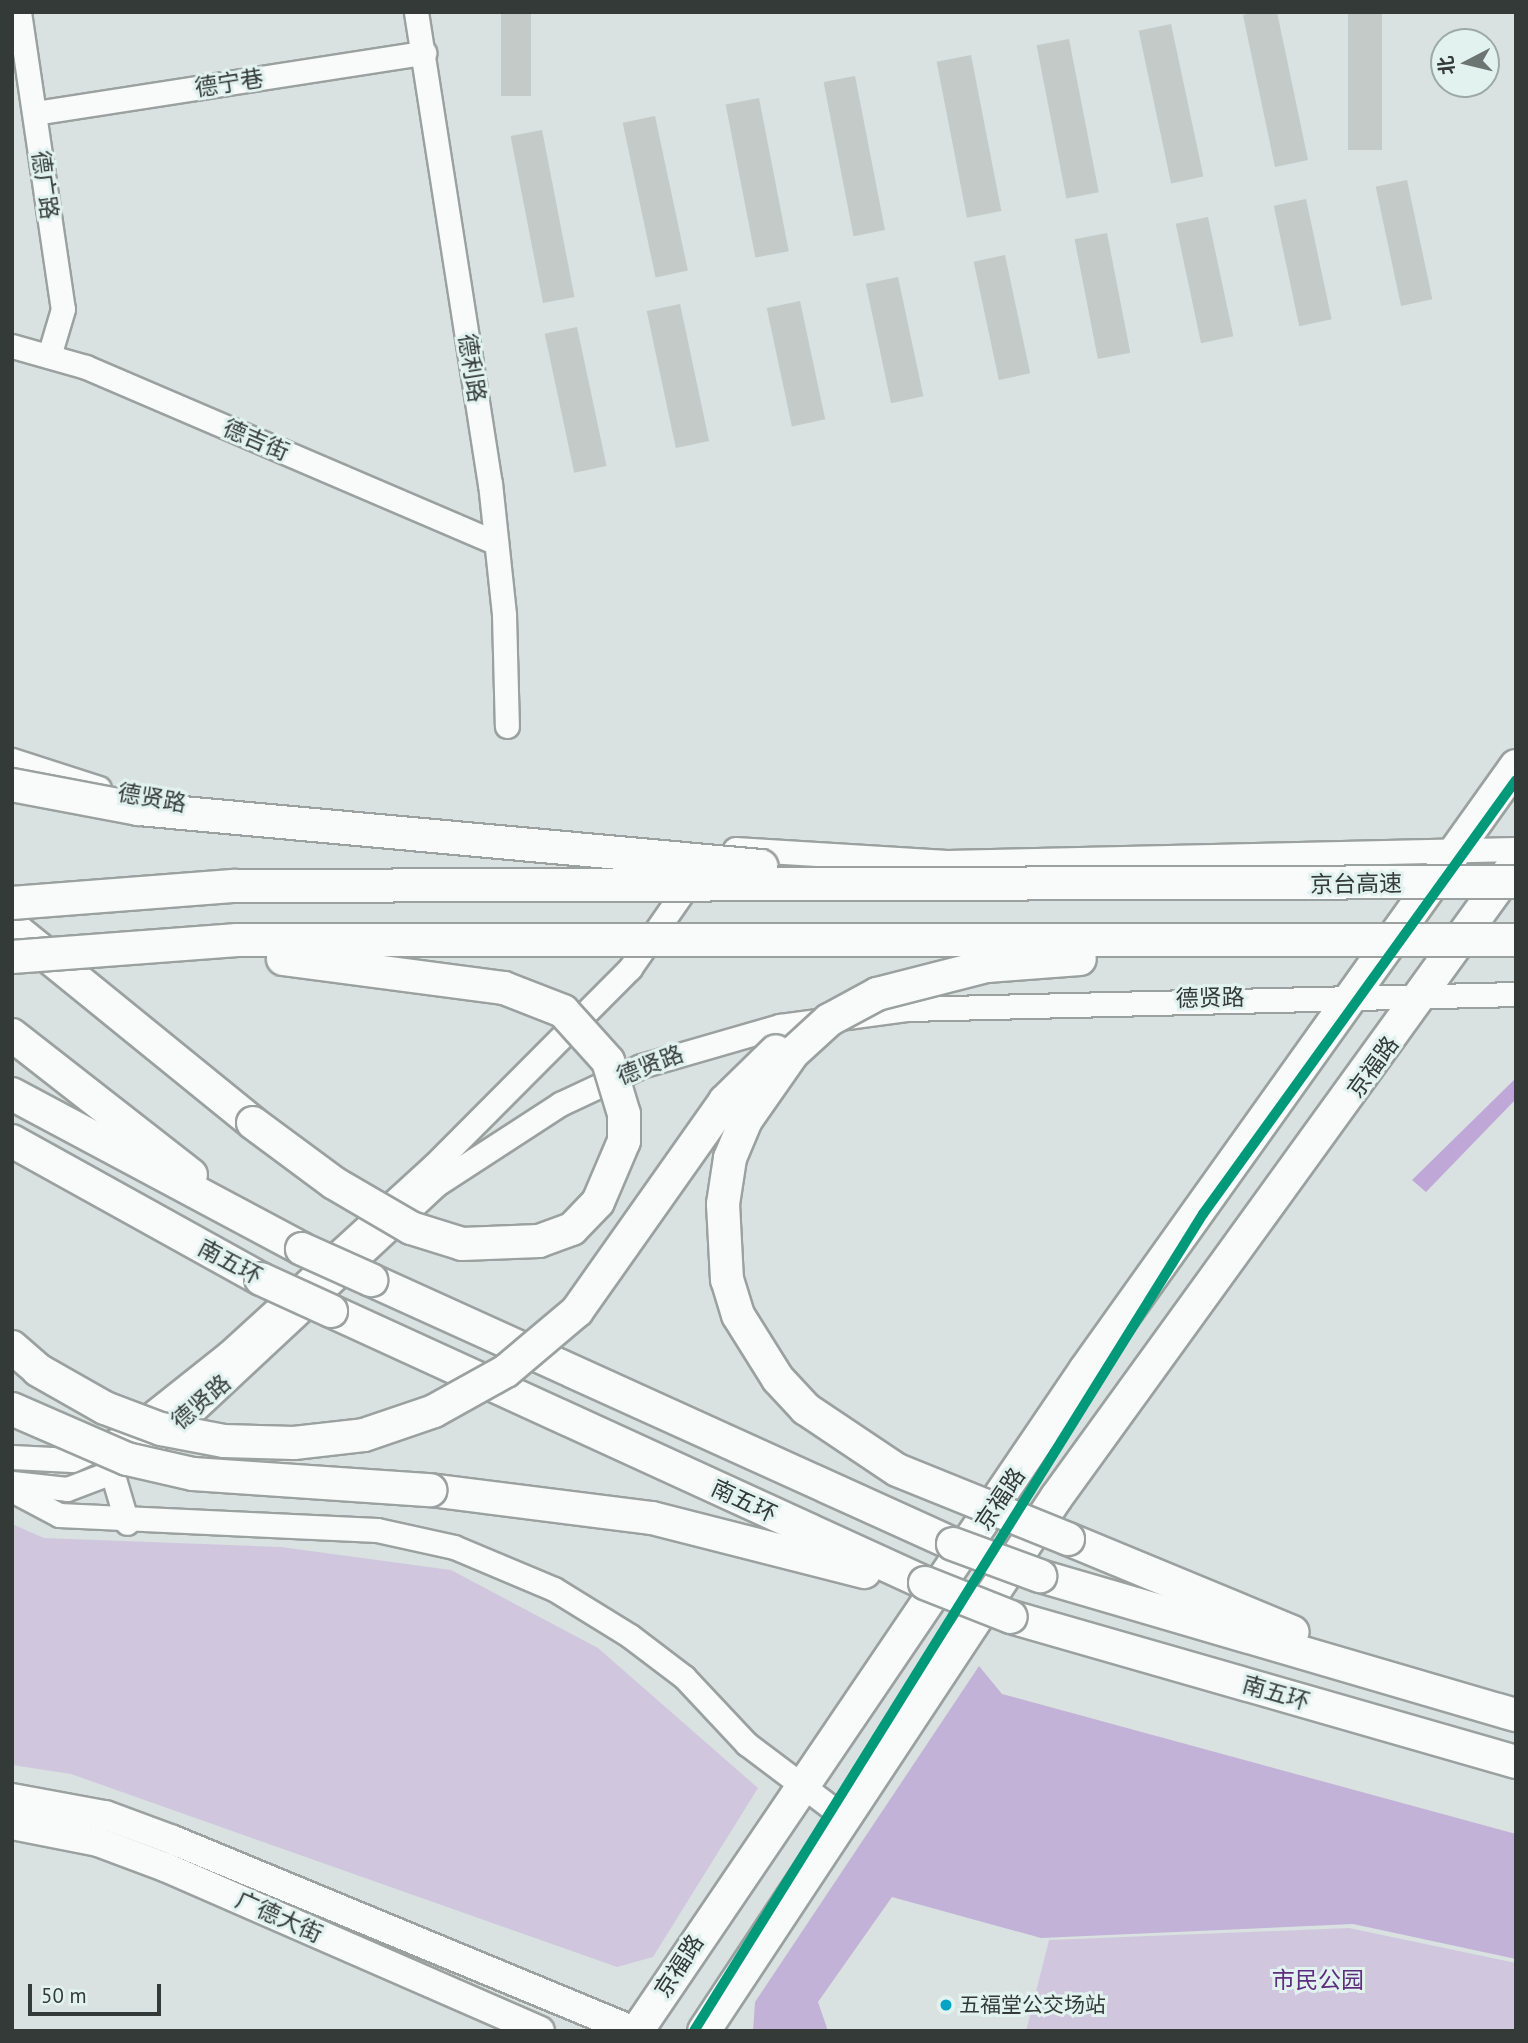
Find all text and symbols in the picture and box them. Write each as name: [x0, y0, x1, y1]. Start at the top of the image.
north arrow: [1430, 28, 1500, 98]
text: 北: [1433, 54, 1459, 76]
street label: 德宁巷: [193, 64, 265, 102]
street label: 德广路: [27, 149, 63, 221]
street label: 德利路: [453, 332, 491, 404]
street label: 德吉街: [219, 414, 293, 466]
street label: 德贤路: [116, 778, 188, 818]
street label: 京台高速: [1310, 869, 1402, 899]
street label: 德贤路: [1175, 984, 1245, 1012]
street label: 京福路: [1342, 1031, 1404, 1103]
street label: 德贤路: [613, 1040, 687, 1090]
street label: 南五环: [193, 1234, 267, 1290]
street label: 德贤路: [166, 1369, 236, 1435]
street label: 京福路: [969, 1463, 1031, 1535]
street label: 南五环: [707, 1474, 781, 1528]
street label: 南五环: [1239, 1670, 1313, 1716]
street label: 广德大街: [231, 1886, 327, 1948]
street label: 京福路: [649, 1930, 709, 2002]
park label: 市民公园: [1272, 1966, 1364, 1994]
scale bar: [32, 1969, 164, 2013]
text: 50 m: [41, 1982, 87, 2009]
place label: 五福堂公交场站: [959, 1992, 1106, 2018]
marker: 五福堂公交场站: [939, 1998, 953, 2012]

